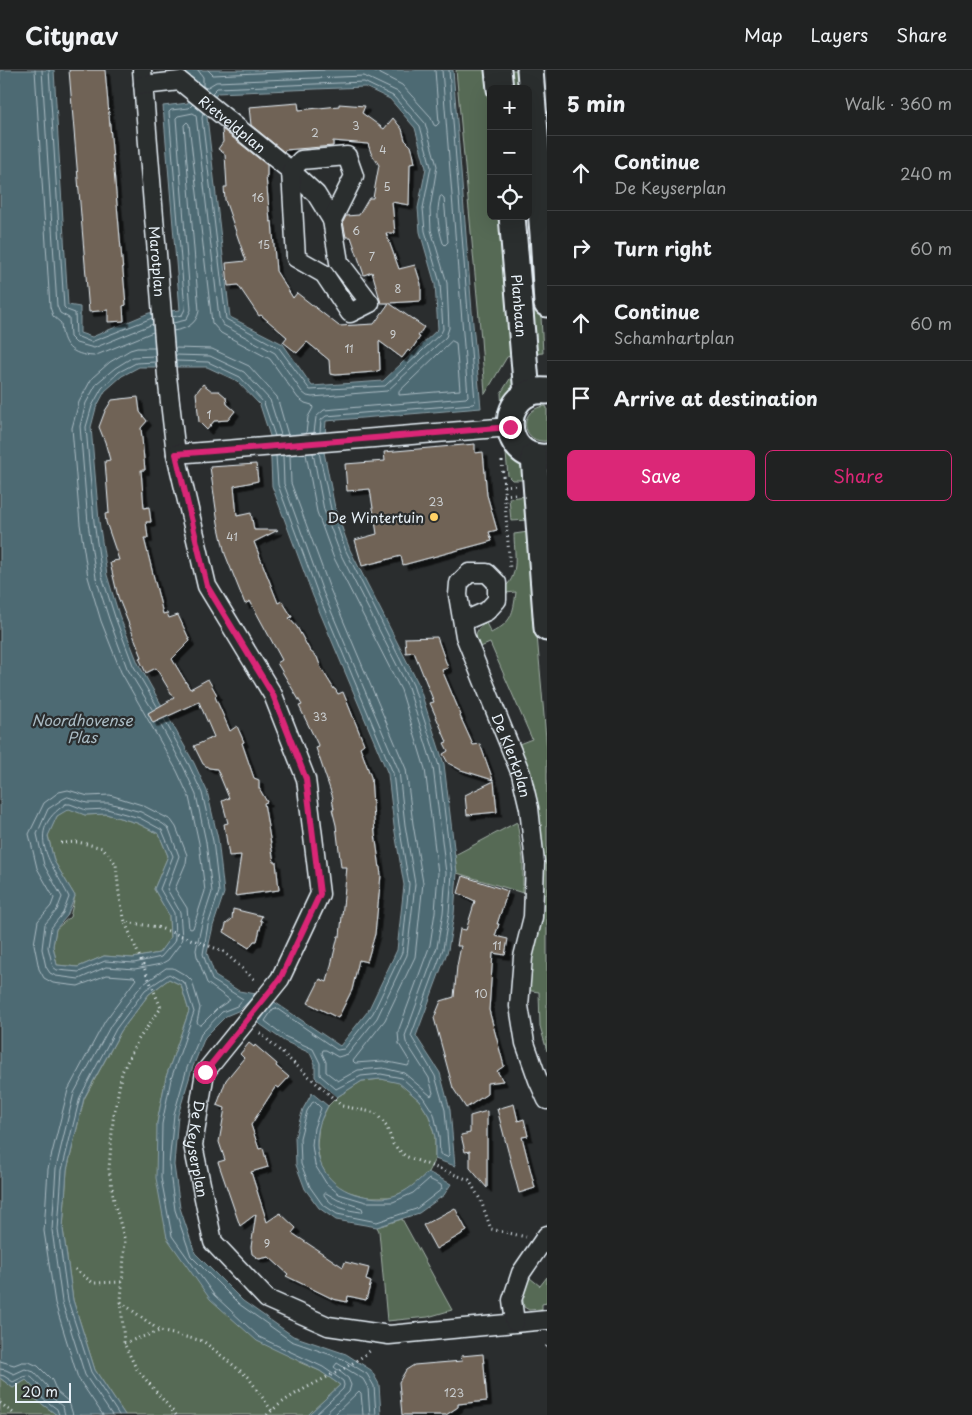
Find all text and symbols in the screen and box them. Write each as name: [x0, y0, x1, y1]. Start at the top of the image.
text: Citynav: [25, 17, 118, 53]
text: Map: [744, 21, 783, 48]
text: Layers: [811, 21, 868, 48]
text: Share: [896, 21, 947, 48]
map controls: [487, 85, 532, 220]
button: +: [487, 85, 532, 130]
text: 5 min: [567, 87, 625, 119]
street label: Rietveldplan: [194, 90, 271, 157]
text: Walk · 360 m: [845, 91, 952, 115]
house number: 3: [352, 117, 360, 134]
house number: 2: [311, 124, 319, 141]
button: −: [487, 130, 532, 175]
house number: 4: [379, 141, 387, 158]
text: Continue: [614, 147, 700, 175]
icon: ahead: [567, 159, 595, 187]
text: 240 m: [900, 161, 952, 185]
button: locate: [487, 175, 532, 220]
text: De Keyserplan: [614, 175, 726, 199]
house number: 5: [383, 178, 391, 195]
house number: 16: [252, 189, 265, 206]
house number: 6: [352, 222, 360, 239]
street label: Marotplan: [144, 225, 171, 298]
icon: right: [567, 234, 595, 262]
text: Turn right: [614, 234, 712, 262]
house number: 15: [258, 236, 270, 253]
text: 60 m: [910, 236, 952, 260]
house number: 7: [369, 248, 375, 265]
street label: Planbaan: [506, 273, 533, 338]
house number: 8: [395, 280, 402, 297]
text: Continue: [614, 297, 700, 325]
icon: ahead: [567, 309, 595, 337]
text: 60 m: [910, 311, 952, 335]
text: Schamhartplan: [614, 325, 735, 349]
house number: 9: [390, 326, 396, 343]
house number: 11: [344, 340, 354, 357]
icon: arrive: [567, 384, 595, 412]
text: Arrive at destination: [614, 384, 818, 412]
house number: 1: [207, 406, 212, 423]
route end: [499, 416, 522, 439]
button: Save: [567, 450, 755, 501]
button: Share: [765, 450, 952, 501]
house number: 23: [429, 493, 443, 510]
place label: De Wintertuin: [327, 507, 424, 528]
marker: De Wintertuin: [428, 511, 440, 523]
house number: 41: [226, 528, 238, 545]
water label: Noordhovense Plas: [31, 708, 133, 748]
house number: 33: [313, 708, 327, 725]
street label: De Klerkplan: [487, 710, 537, 799]
house number: 11: [492, 937, 502, 954]
house number: 10: [475, 985, 487, 1002]
route start: [194, 1061, 217, 1084]
street label: De Keyserplan: [182, 1099, 214, 1199]
house number: 9: [264, 1235, 270, 1252]
scale bar: [15, 1380, 71, 1403]
text: 20 m: [22, 1381, 58, 1402]
house number: 123: [444, 1384, 464, 1401]

